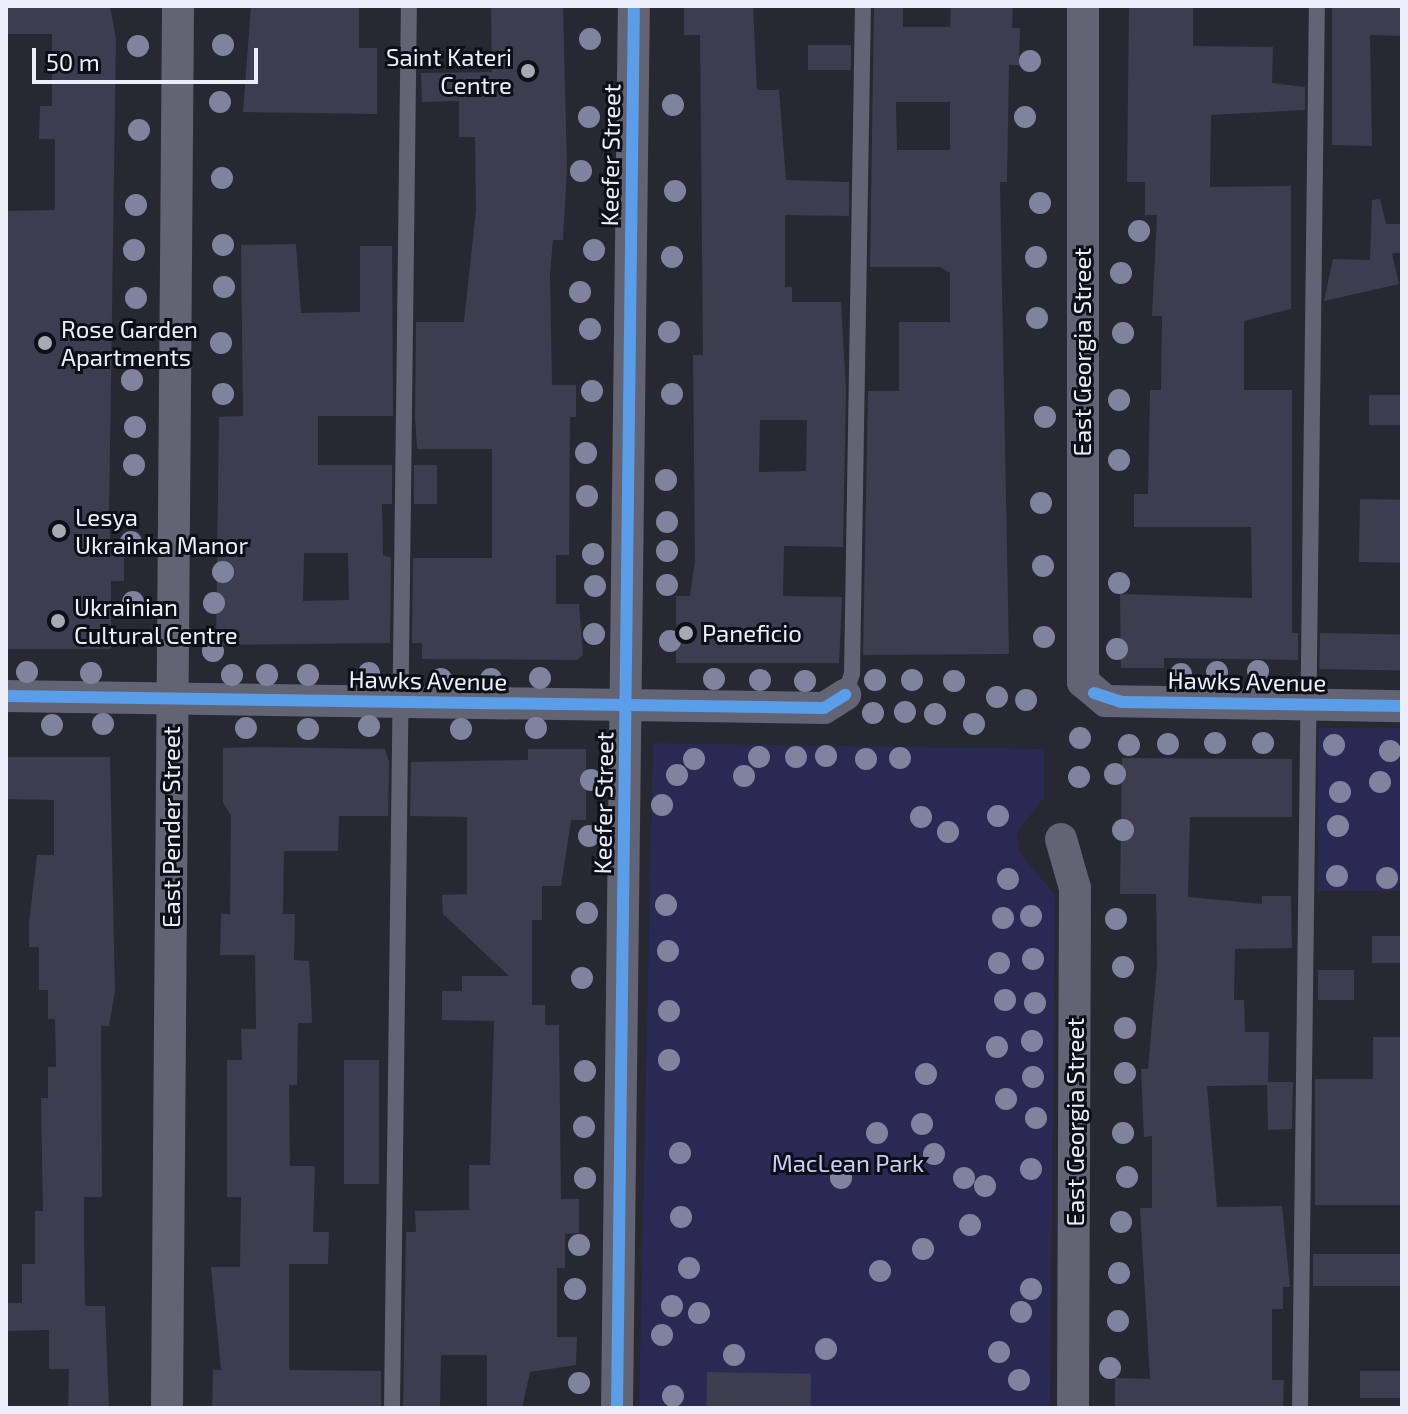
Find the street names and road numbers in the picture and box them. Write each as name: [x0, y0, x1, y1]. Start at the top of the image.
street label: Keefer Street: [594, 83, 626, 227]
street label: East Georgia Street: [1068, 248, 1096, 456]
street label: Hawks Avenue: [348, 664, 508, 696]
street label: Hawks Avenue: [1167, 665, 1327, 697]
street label: East Pender Street: [157, 726, 185, 928]
street label: Keefer Street: [587, 731, 619, 875]
street label: East Georgia Street: [1061, 1018, 1089, 1226]

